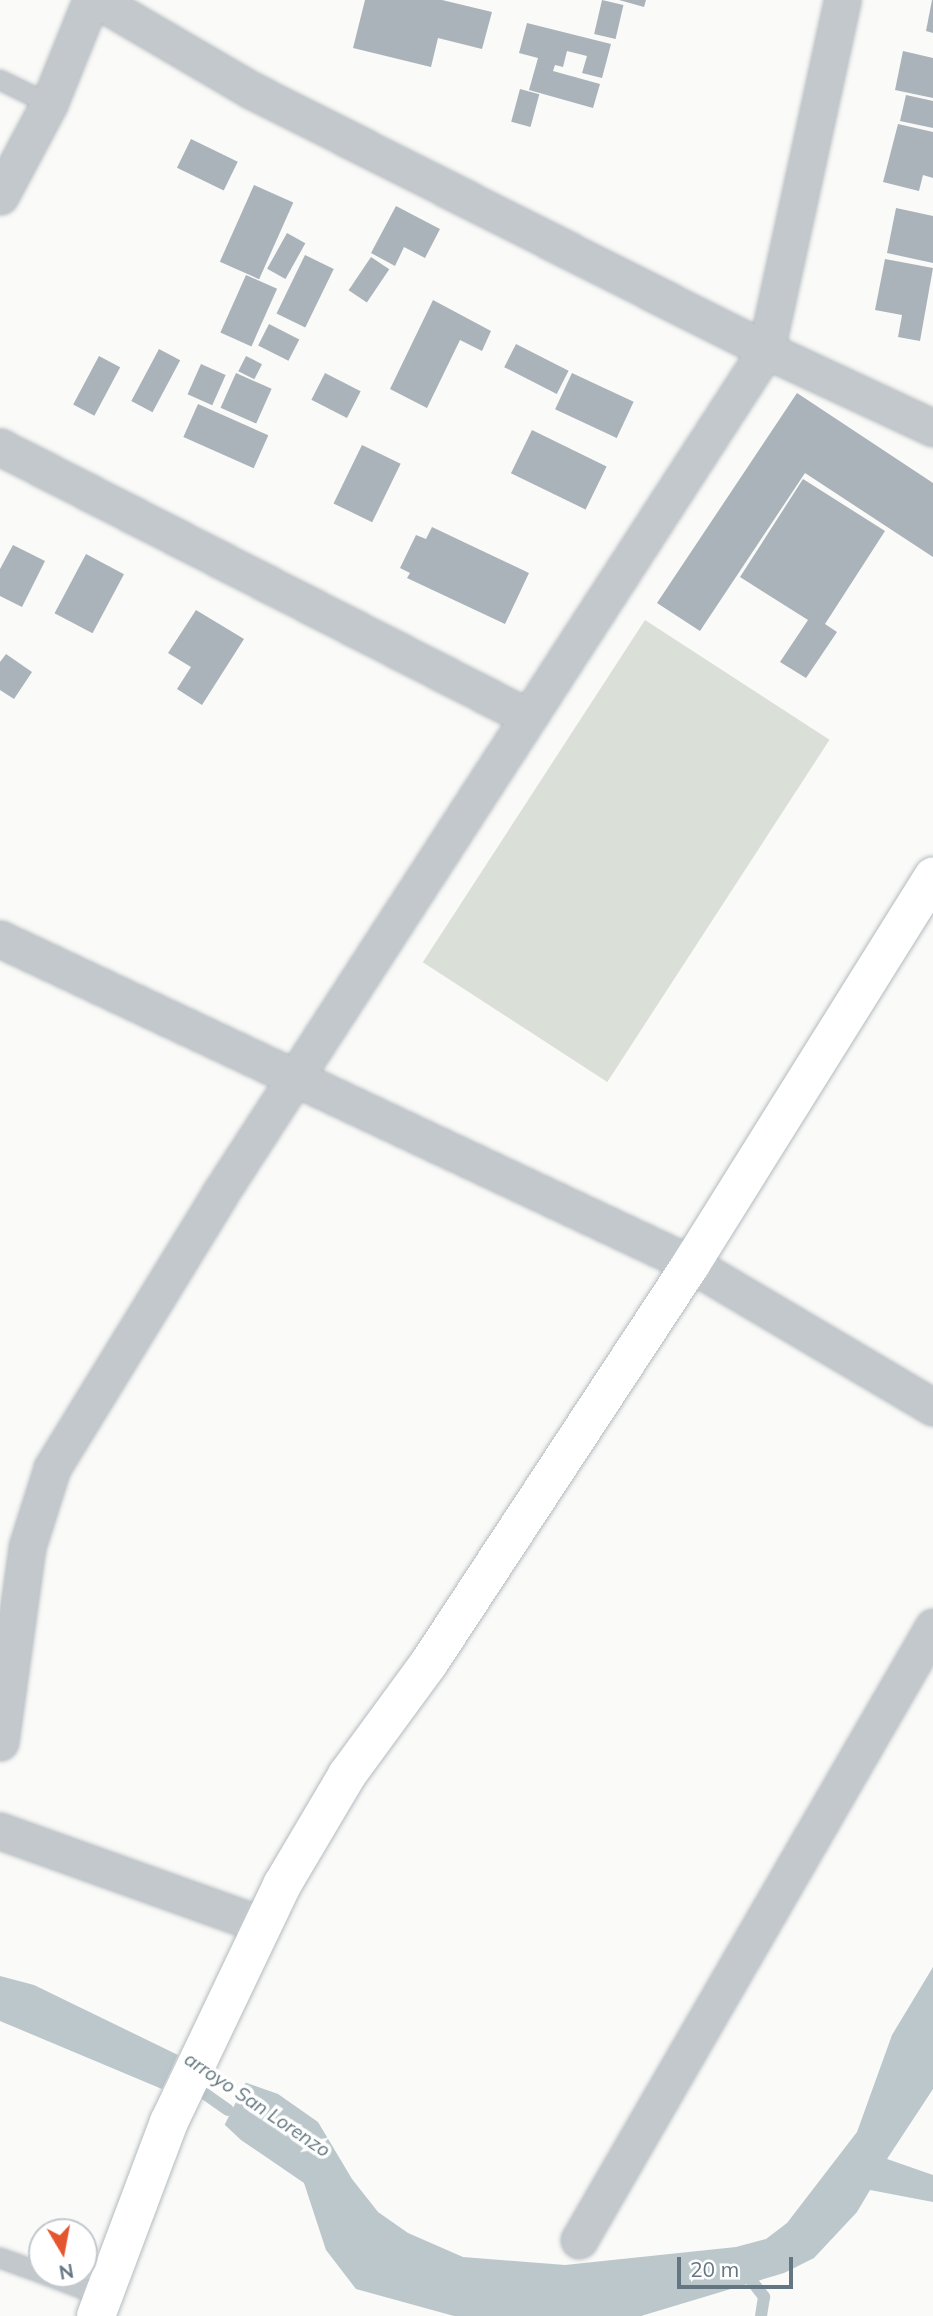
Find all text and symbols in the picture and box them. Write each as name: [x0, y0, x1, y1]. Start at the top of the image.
water label: arroyo San Lorenzo: [180, 2048, 334, 2162]
north arrow: [28, 2218, 98, 2288]
scale bar: [681, 2242, 796, 2286]
text: 20 m: [690, 2256, 739, 2282]
text: N: [57, 2259, 75, 2285]

